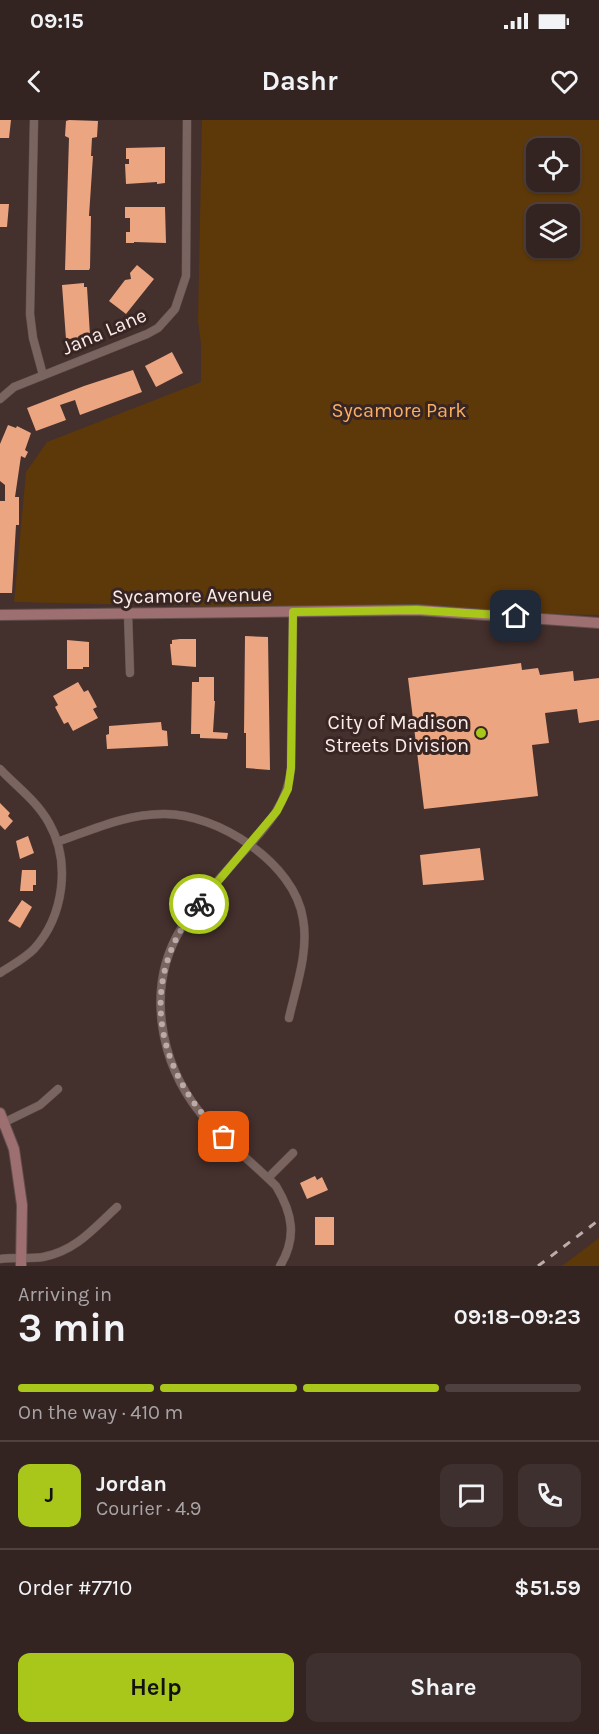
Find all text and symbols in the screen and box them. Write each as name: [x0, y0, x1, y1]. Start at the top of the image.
text: 09:15: [30, 8, 84, 34]
icon: back: [18, 65, 51, 98]
text: Dashr: [262, 65, 338, 97]
icon: heart: [548, 65, 581, 98]
map controls: [526, 138, 580, 258]
button: locate: [526, 138, 580, 192]
button: layers: [526, 204, 580, 258]
street label: Jana Lane: [58, 303, 150, 360]
park label: Sycamore Park: [331, 399, 467, 422]
street label: Sycamore Avenue: [112, 583, 272, 608]
pin: [490, 590, 541, 641]
icon: home: [499, 599, 532, 632]
place label: City of Madison Streets Division: [324, 711, 469, 757]
marker: City of Madison Streets Division: [474, 726, 488, 740]
courier: [169, 874, 229, 934]
icon: bike: [183, 888, 216, 921]
pin: [198, 1111, 249, 1162]
icon: bag: [207, 1120, 240, 1153]
text: Arriving in: [18, 1283, 112, 1306]
text: 09:18–09:23: [454, 1304, 581, 1330]
text: 3 min: [18, 1305, 126, 1351]
text: On the way · 410 m: [18, 1401, 183, 1424]
button: chat: [440, 1464, 503, 1527]
button: phone: [518, 1464, 581, 1527]
text: Jordan: [96, 1471, 167, 1497]
text: J: [45, 1482, 54, 1508]
text: Courier · 4.9: [96, 1497, 201, 1520]
text: Order #7710: [18, 1575, 132, 1601]
text: $51.59: [514, 1575, 581, 1601]
button: Help: [18, 1653, 294, 1722]
button: Share: [306, 1653, 581, 1722]

